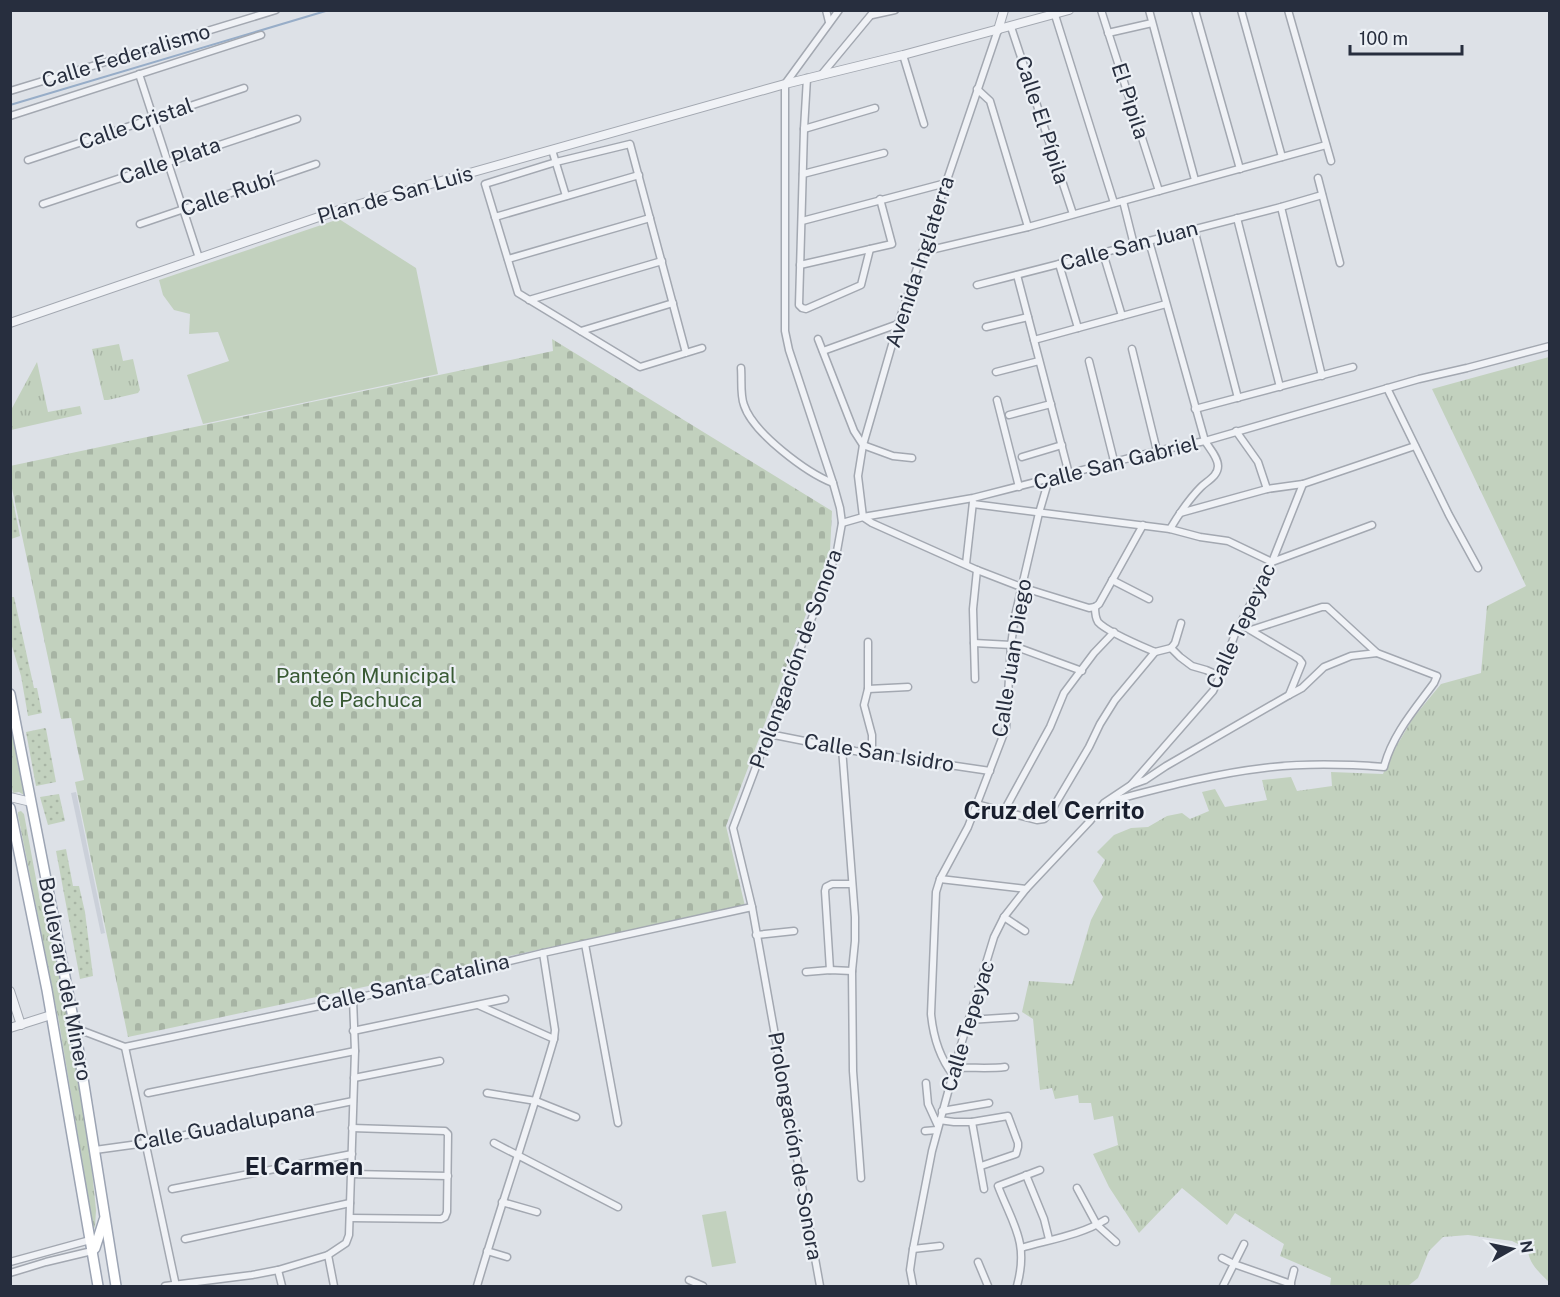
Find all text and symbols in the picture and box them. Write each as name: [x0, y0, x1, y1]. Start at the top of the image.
street label: Calle Federalismo: [39, 18, 213, 93]
scale bar: [1350, 18, 1462, 56]
text: 100 m: [1359, 28, 1408, 49]
street label: Calle El Pípila: [1010, 53, 1075, 187]
street label: El Pìpila: [1106, 60, 1154, 142]
street label: Calle Cristal: [76, 92, 196, 155]
street label: Calle Plata: [116, 132, 224, 189]
street label: Plan de San Luis: [314, 160, 476, 229]
street label: Calle Rubí: [177, 165, 279, 221]
street label: Avenida Inglaterra: [880, 173, 959, 351]
street label: Calle San Juan: [1057, 215, 1200, 276]
street label: Calle San Gabriel: [1031, 430, 1201, 495]
street label: Prolongación de Sonora: [744, 546, 847, 772]
street label: Calle Tepeyac: [1201, 559, 1281, 693]
street label: Calle Juan Diego: [987, 577, 1036, 739]
park label: Panteón Municipal de Pachuca: [276, 663, 456, 712]
street label: Calle San Isidro: [802, 728, 956, 777]
district label: Cruz del Cerrito: [963, 796, 1145, 824]
street label: Boulevard del Minero: [33, 875, 98, 1083]
street label: Calle Santa Catalina: [314, 948, 512, 1017]
street label: Calle Tepeyac: [936, 957, 999, 1094]
street label: Prolongación de Sonora: [763, 1030, 828, 1262]
street label: Calle Guadalupana: [131, 1096, 317, 1155]
district label: El Carmen: [245, 1152, 363, 1180]
north arrow: [1482, 1219, 1542, 1279]
text: N: [1516, 1239, 1537, 1254]

